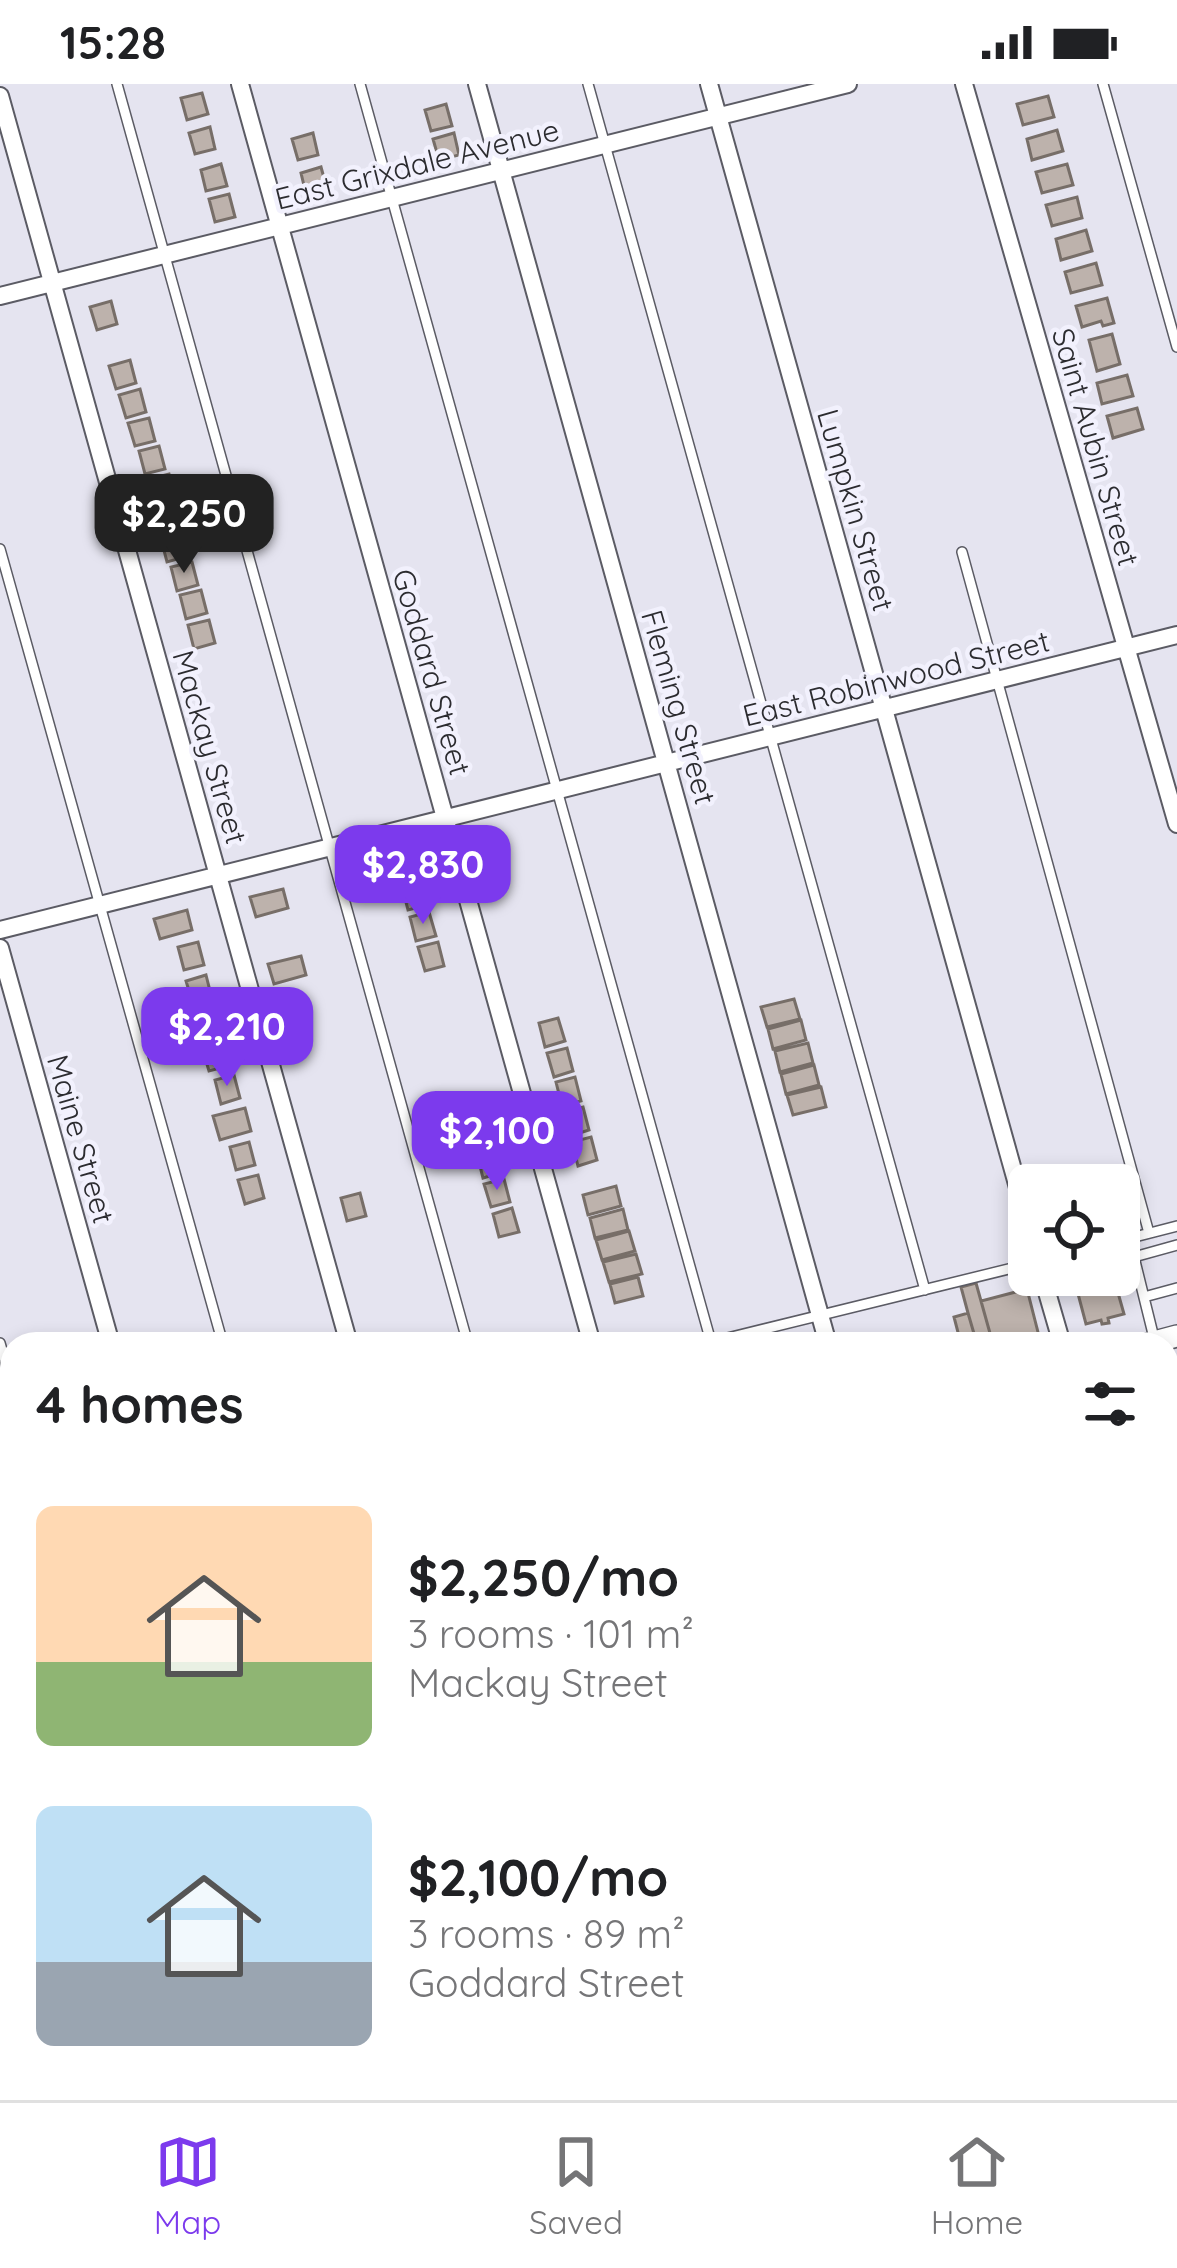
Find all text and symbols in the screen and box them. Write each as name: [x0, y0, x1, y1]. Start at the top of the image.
text: 15:28: [60, 14, 166, 70]
street label: East Grixdale Avenue: [271, 110, 563, 218]
street label: Saint Aubin Street: [1044, 324, 1148, 570]
street label: Lumpkin Street: [809, 405, 903, 615]
pin: $2,250: [86, 474, 282, 576]
text: $2,250: [122, 488, 246, 537]
street label: Goddard Street: [384, 565, 480, 779]
street label: Fleming Street: [633, 605, 725, 809]
street label: East Robinwood Street: [739, 621, 1053, 735]
street label: Mackay Street: [164, 646, 256, 848]
pin: $2,830: [325, 825, 521, 927]
text: $2,830: [362, 839, 484, 888]
pin: $2,210: [129, 987, 325, 1089]
text: $2,210: [168, 1001, 286, 1050]
street label: Maine Street: [39, 1050, 123, 1228]
pin: $2,100: [399, 1091, 595, 1193]
text: $2,100: [439, 1105, 555, 1154]
map controls: [1008, 1164, 1140, 1296]
button: locate: [1008, 1164, 1140, 1296]
icon: filters: [1077, 1371, 1143, 1437]
text: 4 homes: [36, 1372, 244, 1436]
text: $2,250/mo: [408, 1545, 679, 1609]
icon: home: [132, 1554, 276, 1698]
text: 3 rooms · 101 m²: [408, 1609, 694, 1658]
text: Mackay Street: [408, 1658, 668, 1707]
text: $2,100/mo: [408, 1845, 668, 1909]
icon: home: [132, 1854, 276, 1998]
text: 3 rooms · 89 m²: [408, 1909, 685, 1958]
text: Goddard Street: [408, 1958, 685, 2007]
tab: Map: [154, 2129, 221, 2242]
tab: Saved: [529, 2129, 623, 2242]
tab: Home: [931, 2129, 1023, 2242]

